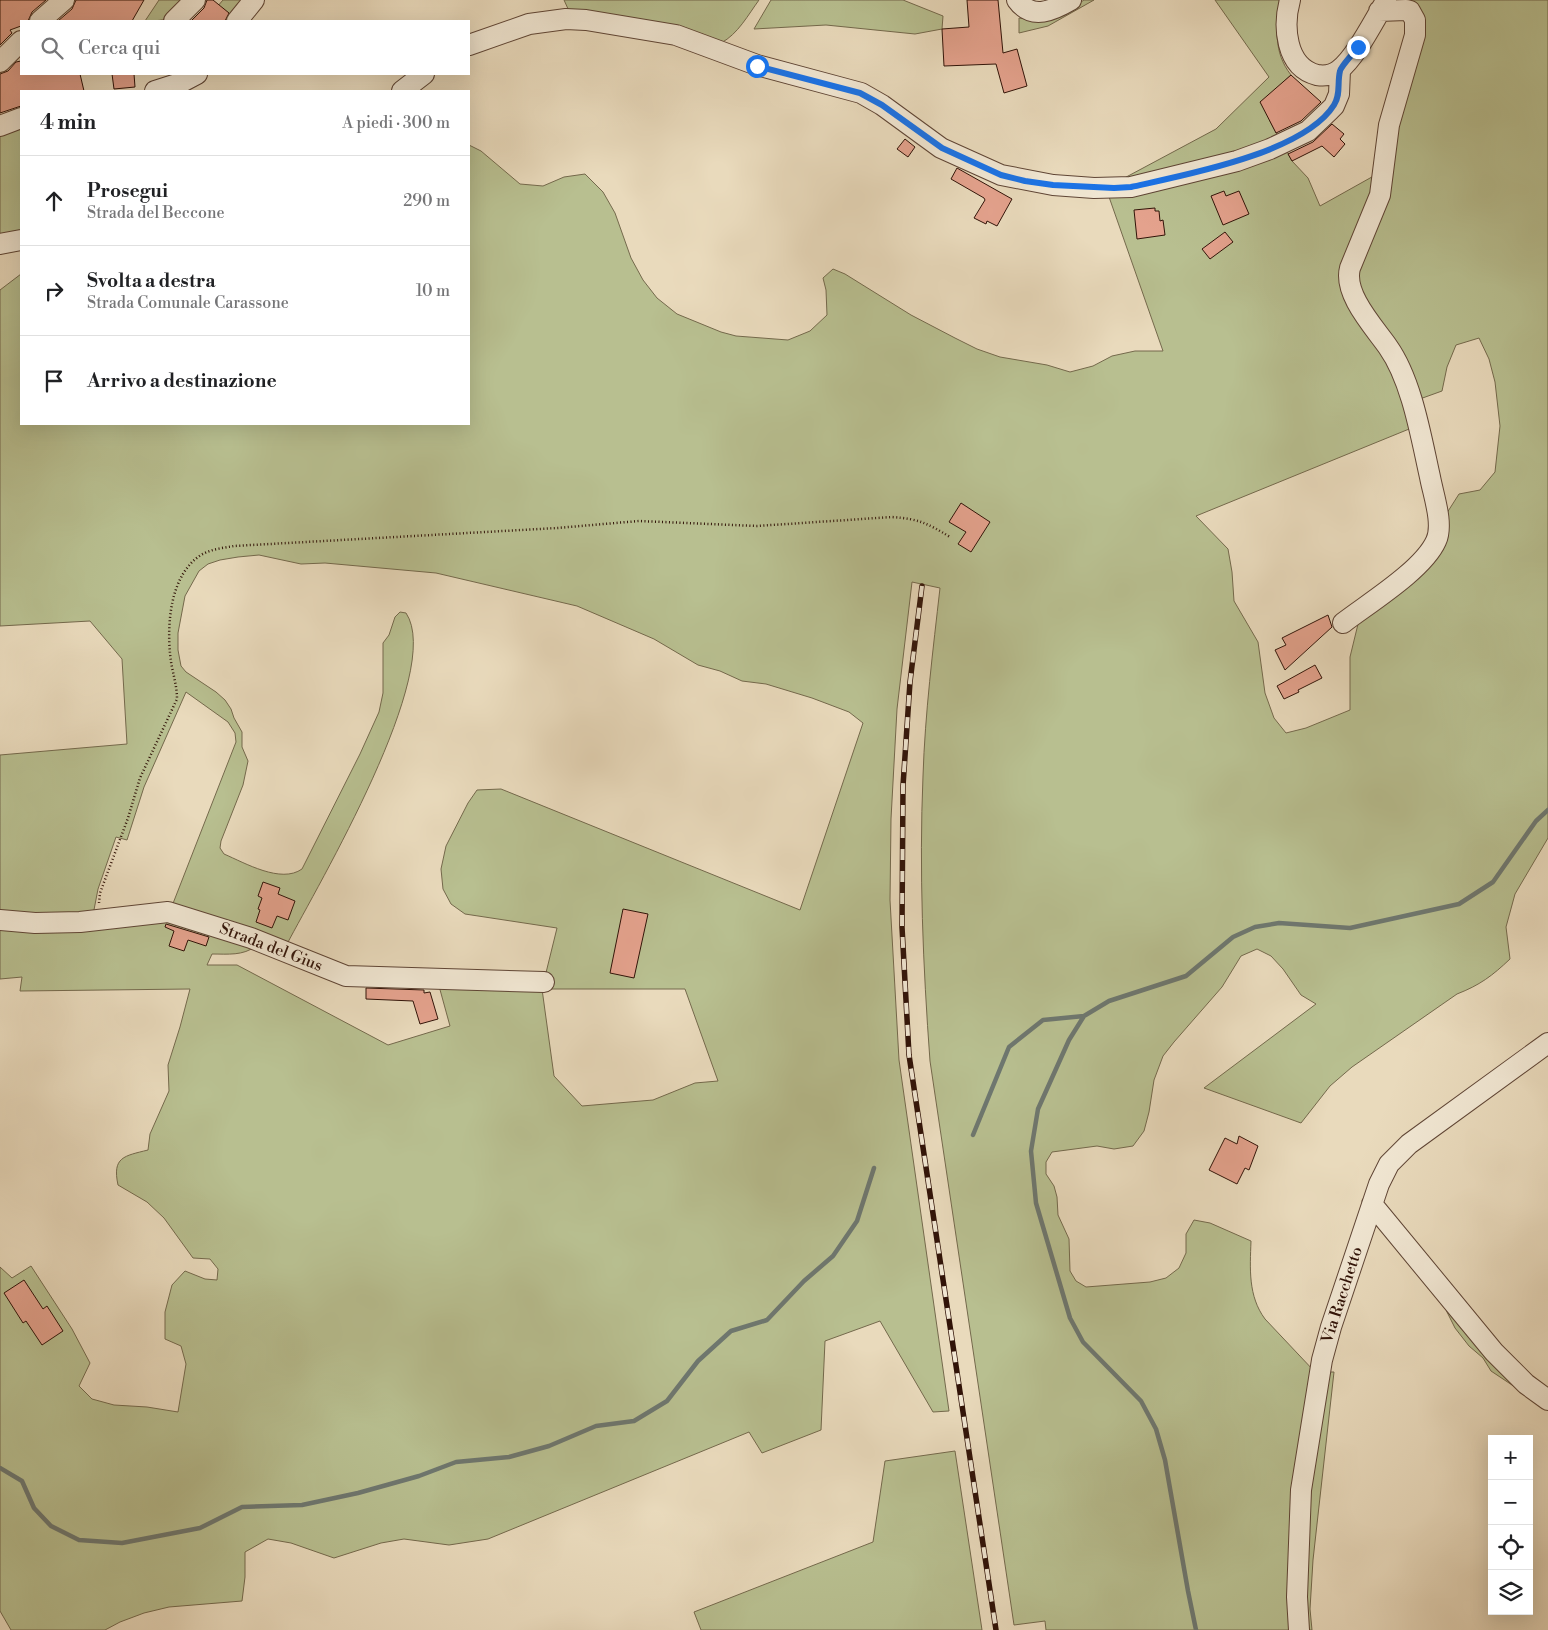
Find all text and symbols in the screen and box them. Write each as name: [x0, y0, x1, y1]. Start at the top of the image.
search box: [20, 20, 470, 75]
icon: search: [38, 34, 66, 62]
text: Cerca qui: [78, 36, 161, 60]
route end: [1347, 36, 1370, 59]
route start: [746, 55, 769, 78]
text: 4 min: [40, 110, 96, 136]
text: A piedi · 300 m: [342, 113, 450, 133]
text: Prosegui: [87, 179, 168, 203]
icon: ahead: [40, 187, 68, 215]
text: 290 m: [403, 191, 450, 211]
text: Strada del Beccone: [87, 203, 225, 223]
text: Svolta a destra: [87, 269, 215, 293]
icon: right: [40, 277, 68, 305]
text: 10 m: [416, 281, 450, 301]
text: Strada Comunale Carassone: [87, 293, 289, 313]
icon: arrive: [40, 367, 68, 395]
text: Arrivo a destinazione: [87, 369, 277, 393]
street label: Strada del Gius: [217, 918, 325, 976]
street label: Via Racchetto: [1317, 1244, 1367, 1347]
map controls: [1488, 1435, 1533, 1615]
button: +: [1488, 1435, 1533, 1480]
button: −: [1488, 1480, 1533, 1525]
button: locate: [1488, 1525, 1533, 1570]
button: layers: [1488, 1570, 1533, 1615]

